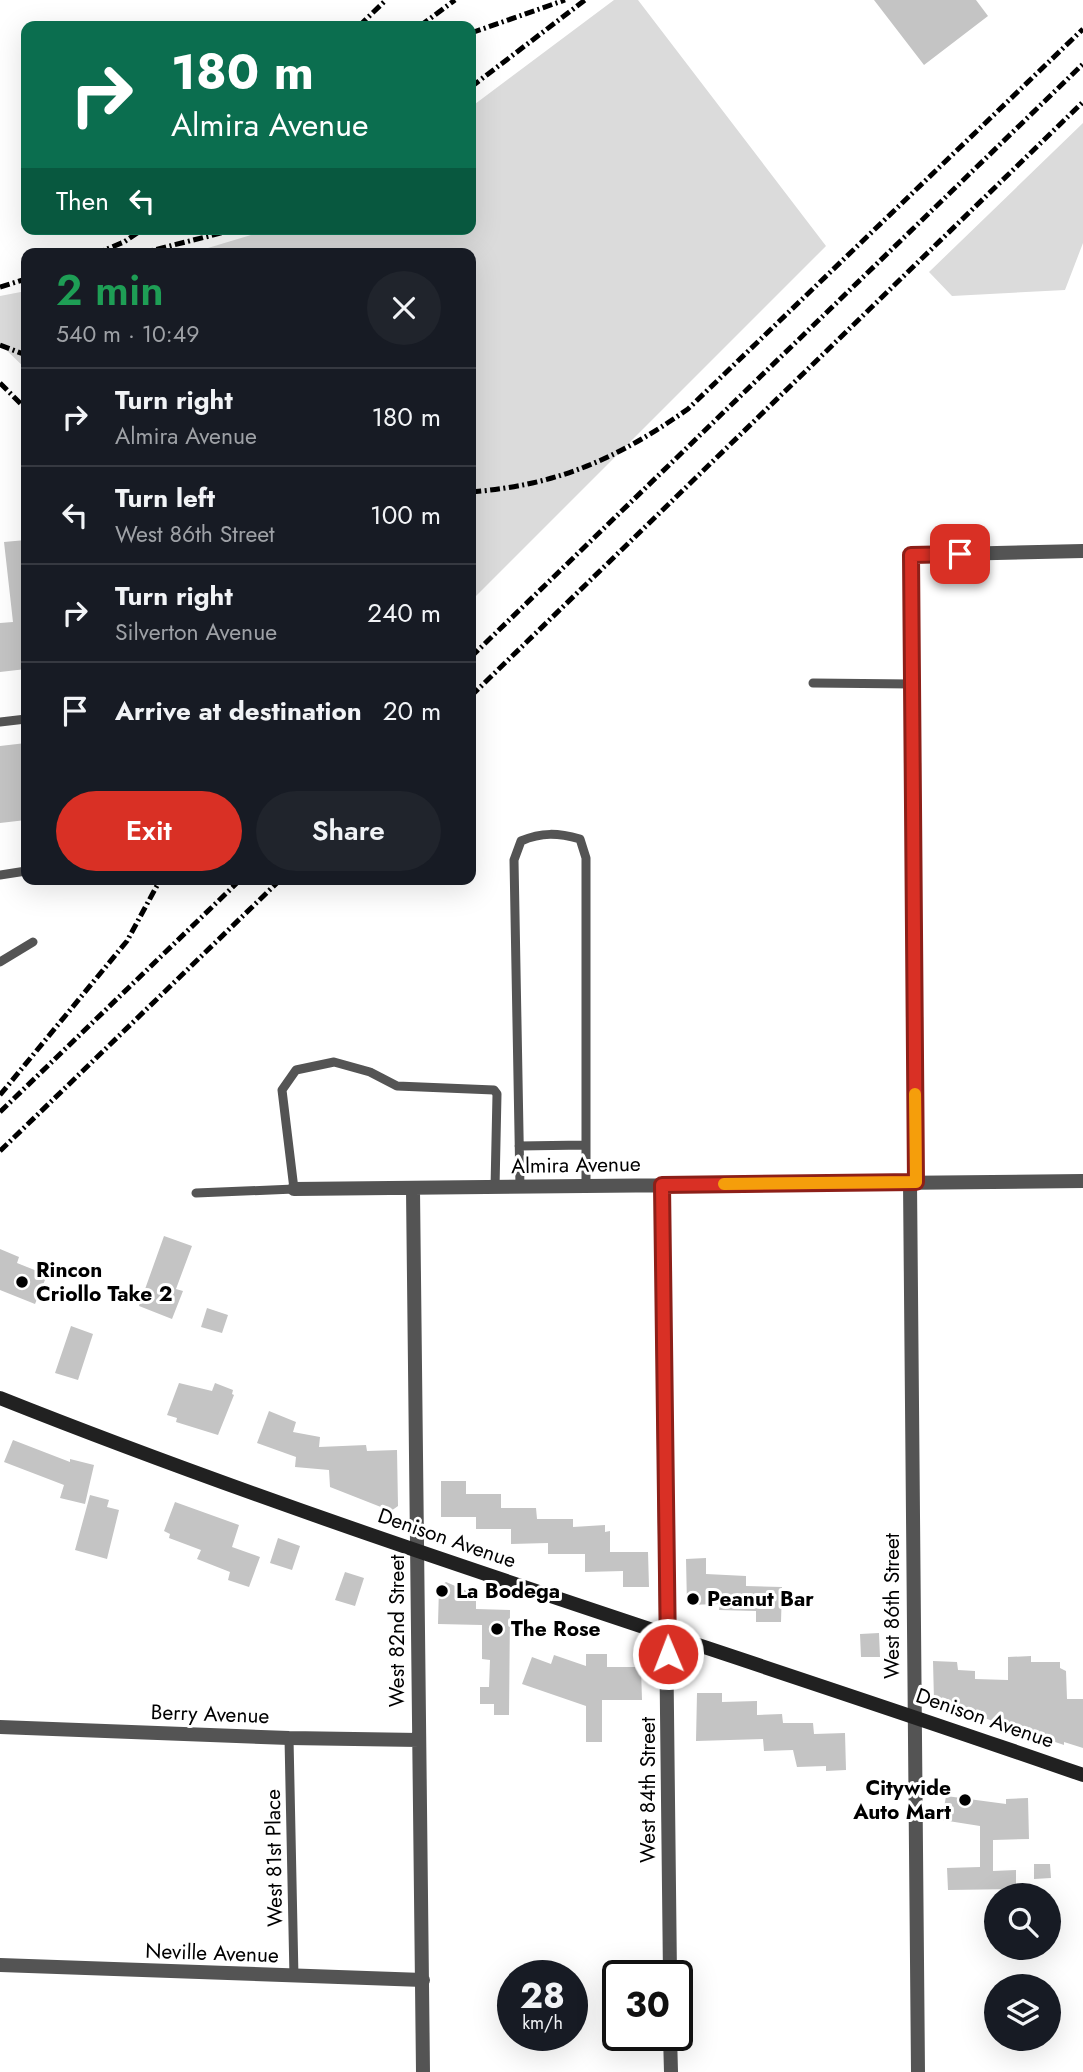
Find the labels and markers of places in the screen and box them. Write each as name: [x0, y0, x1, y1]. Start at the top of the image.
pin: [930, 524, 990, 584]
place label: Rincon Criollo Take 2: [36, 1255, 172, 1309]
marker: Rincon Criollo Take 2: [14, 1274, 30, 1290]
place label: La Bodega: [456, 1576, 560, 1606]
marker: La Bodega: [434, 1583, 450, 1599]
place label: Peanut Bar: [707, 1584, 814, 1614]
marker: Peanut Bar: [685, 1591, 701, 1607]
place label: The Rose: [511, 1614, 601, 1644]
marker: The Rose: [489, 1621, 505, 1637]
place label: Citywide Auto Mart: [852, 1773, 951, 1827]
marker: Citywide Auto Mart: [957, 1792, 973, 1808]

